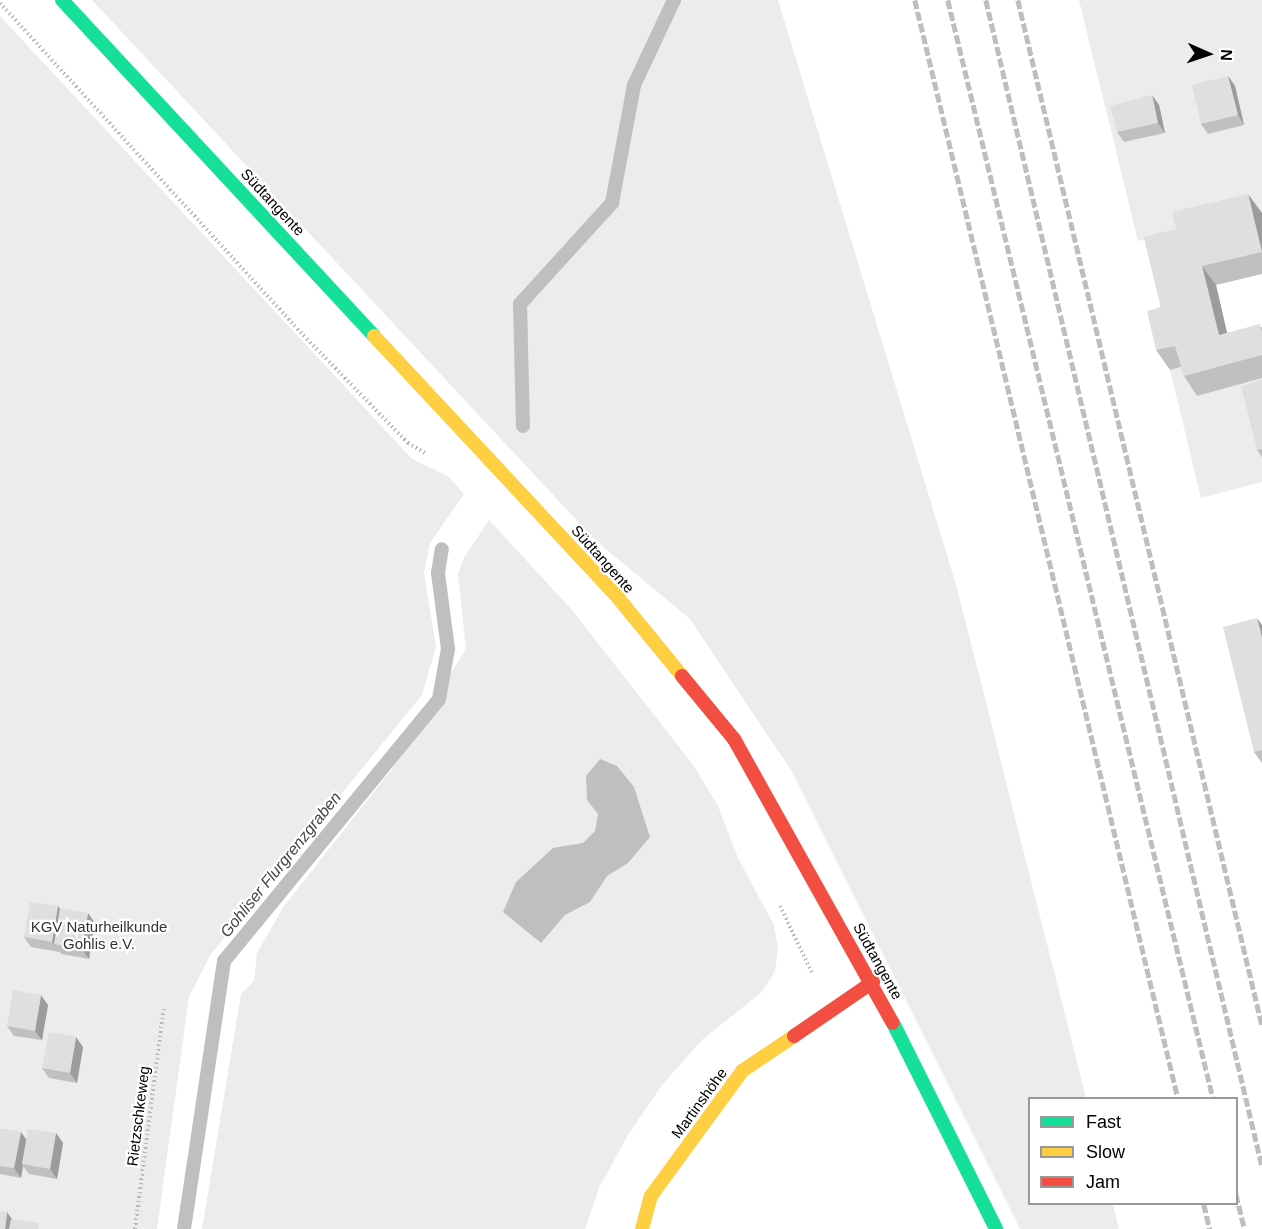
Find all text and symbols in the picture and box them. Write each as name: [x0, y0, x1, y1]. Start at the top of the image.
north arrow: [1178, 24, 1238, 84]
text: N: [1218, 49, 1235, 61]
street label: Südtangente: [237, 165, 309, 239]
street label: Südtangente: [568, 521, 638, 597]
water label: Gohliser Flurgrenzgraben: [216, 788, 346, 942]
park label: KGV Naturheilkunde Gohlis e.V.: [31, 917, 167, 952]
street label: Südtangente: [850, 919, 906, 1003]
street label: Martinshöhe: [667, 1064, 731, 1142]
street label: Rietzschkeweg: [123, 1065, 153, 1167]
legend: [1028, 1097, 1238, 1205]
text: Fast: [1086, 1112, 1121, 1132]
text: Slow: [1086, 1142, 1125, 1162]
text: Jam: [1086, 1172, 1120, 1192]

